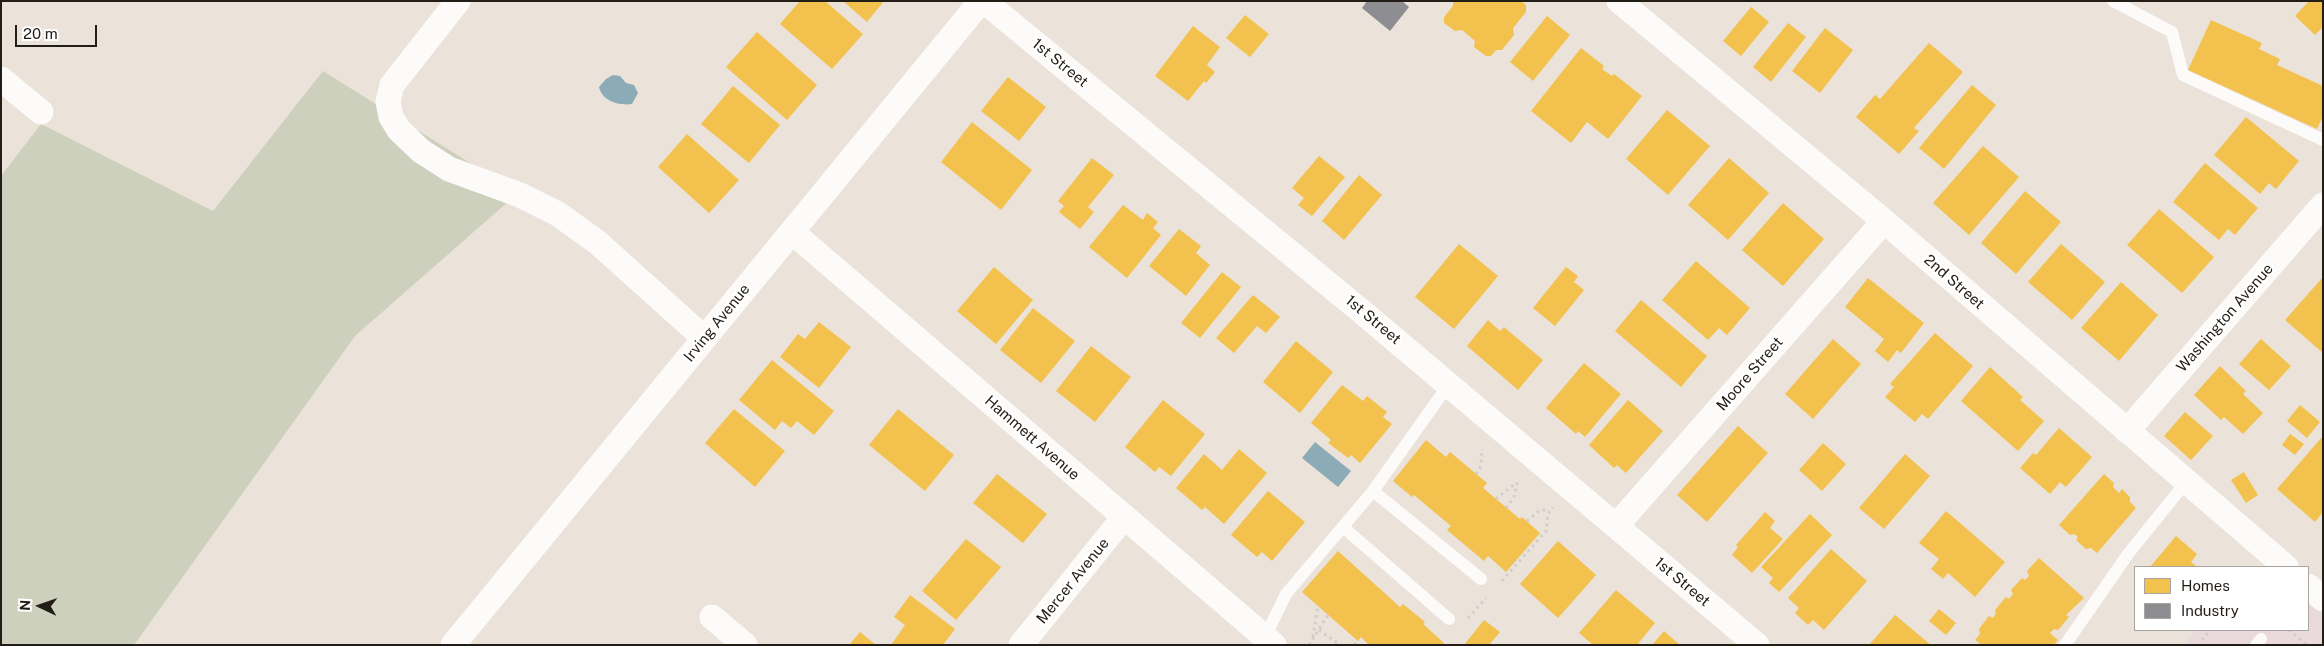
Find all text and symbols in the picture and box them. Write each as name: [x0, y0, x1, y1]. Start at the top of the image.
scale bar: [18, 15, 100, 47]
text: 20 m: [23, 25, 58, 42]
street label: 1st Street: [1028, 35, 1092, 91]
street label: 2nd Street: [1920, 251, 1988, 313]
street label: Washington Avenue: [2173, 260, 2277, 376]
street label: Irving Avenue: [680, 280, 754, 366]
street label: 1st Street: [1342, 292, 1404, 348]
street label: Moore Street: [1713, 333, 1787, 415]
street label: Hammett Avenue: [981, 392, 1083, 484]
street label: Mercer Avenue: [1033, 535, 1113, 627]
street label: 1st Street: [1651, 554, 1713, 610]
legend: [2134, 566, 2309, 631]
text: Homes: [2181, 577, 2230, 594]
north arrow: [15, 581, 65, 631]
text: N: [17, 599, 33, 611]
text: Industry: [2181, 602, 2239, 619]

